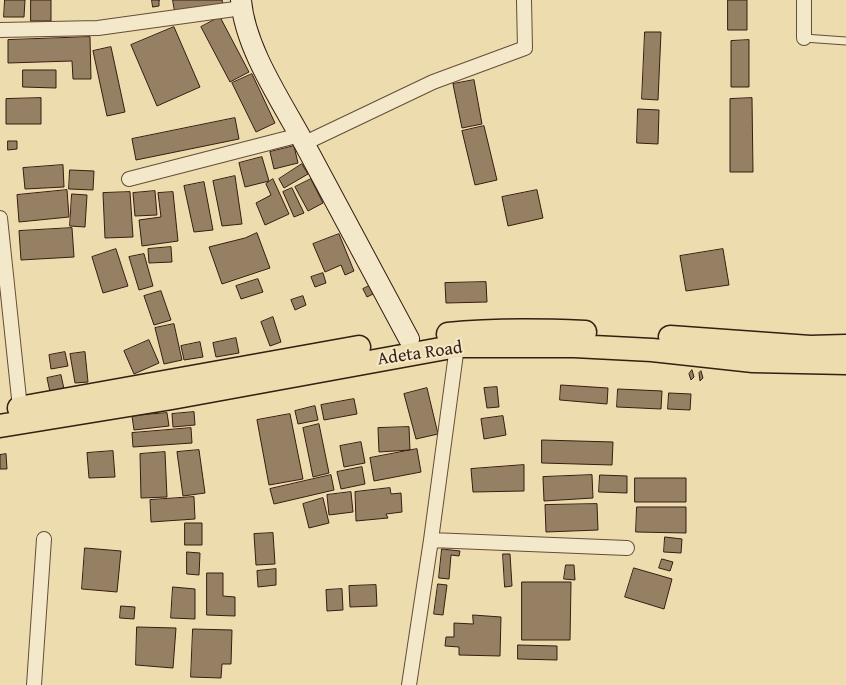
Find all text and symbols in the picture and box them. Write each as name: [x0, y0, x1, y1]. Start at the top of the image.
street label: Adeta Road: [376, 337, 464, 371]

